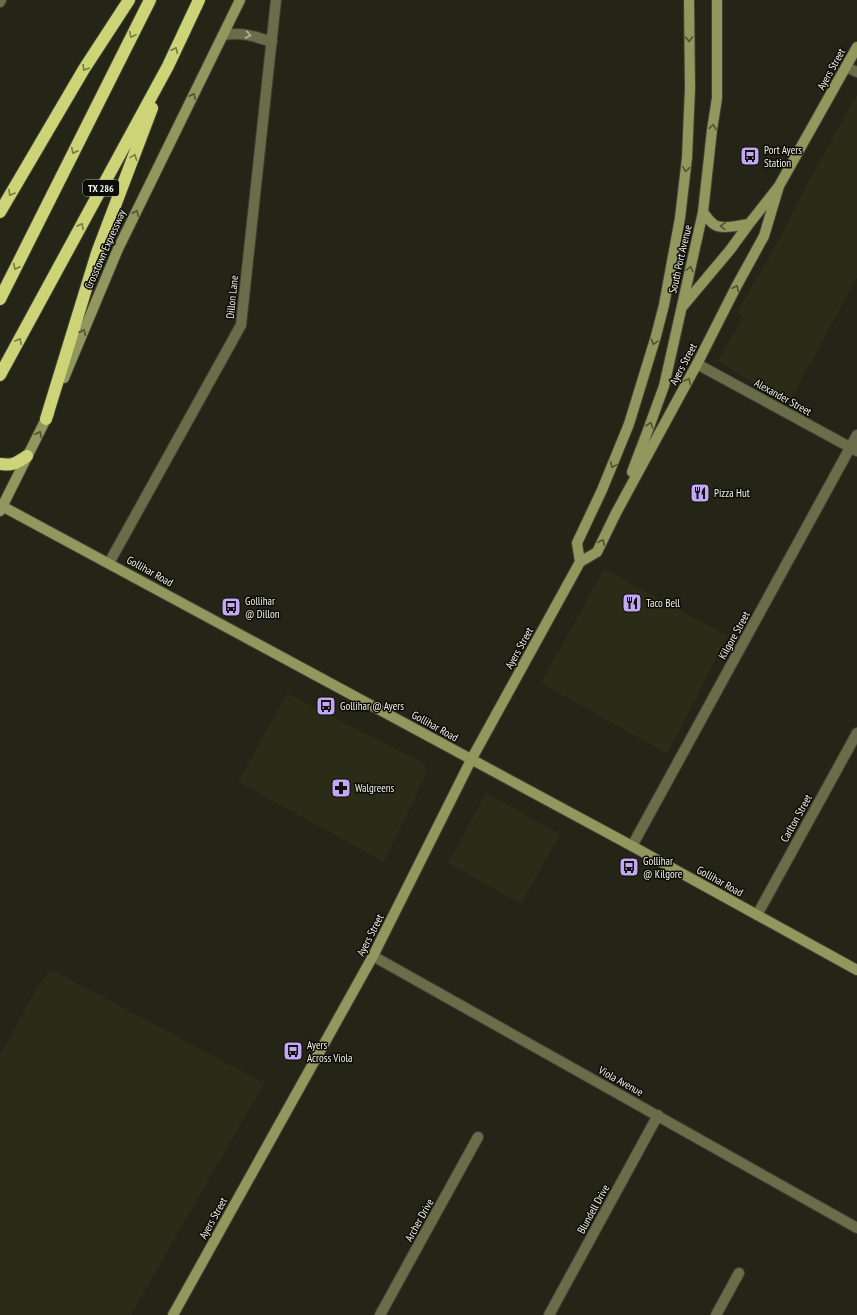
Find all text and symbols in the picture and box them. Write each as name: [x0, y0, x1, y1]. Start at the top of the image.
one-way arrow: [130, 31, 137, 38]
one-way arrow: [245, 31, 251, 39]
one-way arrow: [685, 36, 693, 42]
street label: Ayers Street: [814, 46, 848, 92]
one-way arrow: [170, 47, 178, 55]
one-way arrow: [82, 64, 90, 71]
one-way arrow: [188, 93, 196, 101]
one-way arrow: [708, 124, 717, 130]
place label: Port Ayers Station: [764, 143, 802, 170]
bus stop icon: Port Ayers Station: [739, 145, 761, 167]
one-way arrow: [71, 147, 79, 154]
one-way arrow: [129, 153, 137, 160]
one-way arrow: [681, 166, 690, 172]
road number: TX 286: [83, 180, 119, 196]
one-way arrow: [9, 189, 16, 196]
street label: Crosstown Expressway: [81, 206, 129, 291]
one-way arrow: [131, 210, 139, 217]
one-way arrow: [720, 221, 726, 230]
one-way arrow: [76, 223, 83, 231]
street label: South Port Avenue: [665, 223, 695, 295]
one-way arrow: [13, 263, 21, 271]
one-way arrow: [685, 266, 693, 272]
street label: Dillon Lane: [223, 274, 241, 319]
one-way arrow: [731, 285, 738, 292]
one-way arrow: [78, 328, 86, 336]
one-way arrow: [14, 337, 21, 345]
one-way arrow: [650, 339, 659, 346]
street label: Ayers Street: [666, 341, 700, 387]
street label: Alexander Street: [752, 376, 814, 418]
one-way arrow: [683, 378, 691, 385]
one-way arrow: [646, 422, 654, 429]
one-way arrow: [34, 430, 41, 438]
one-way arrow: [610, 461, 618, 469]
restaurant icon: Pizza Hut: [689, 482, 711, 504]
place label: Pizza Hut: [714, 486, 750, 500]
one-way arrow: [597, 538, 605, 546]
street label: Gollihar Road: [124, 553, 176, 590]
restaurant icon: Taco Bell: [621, 592, 643, 614]
place label: Gollihar @ Dillon: [245, 594, 280, 621]
bus stop icon: Gollihar @ Dillon: [220, 596, 242, 618]
place label: Taco Bell: [646, 596, 680, 610]
street label: Kilgore Street: [715, 609, 753, 661]
street label: Ayers Street: [502, 625, 536, 671]
bus stop icon: Gollihar @ Ayers: [315, 695, 337, 717]
place label: Gollihar @ Ayers: [340, 699, 404, 713]
street label: Gollihar Road: [409, 708, 461, 745]
pharmacy icon: Walgreens: [330, 777, 352, 799]
place label: Walgreens: [355, 781, 395, 795]
street label: Carlton Street: [777, 792, 815, 844]
place label: Gollihar @ Kilgore: [643, 854, 683, 881]
bus stop icon: Gollihar @ Kilgore: [618, 856, 640, 878]
street label: Gollihar Road: [694, 863, 746, 900]
street label: Ayers Street: [353, 912, 387, 958]
place label: Ayers Across Viola: [307, 1038, 352, 1065]
bus stop icon: Ayers Across Viola: [282, 1040, 304, 1062]
street label: Viola Avenue: [595, 1062, 646, 1099]
street label: Blundell Drive: [574, 1182, 612, 1236]
street label: Ayers Street: [196, 1195, 230, 1241]
street label: Archer Drive: [402, 1196, 437, 1244]

